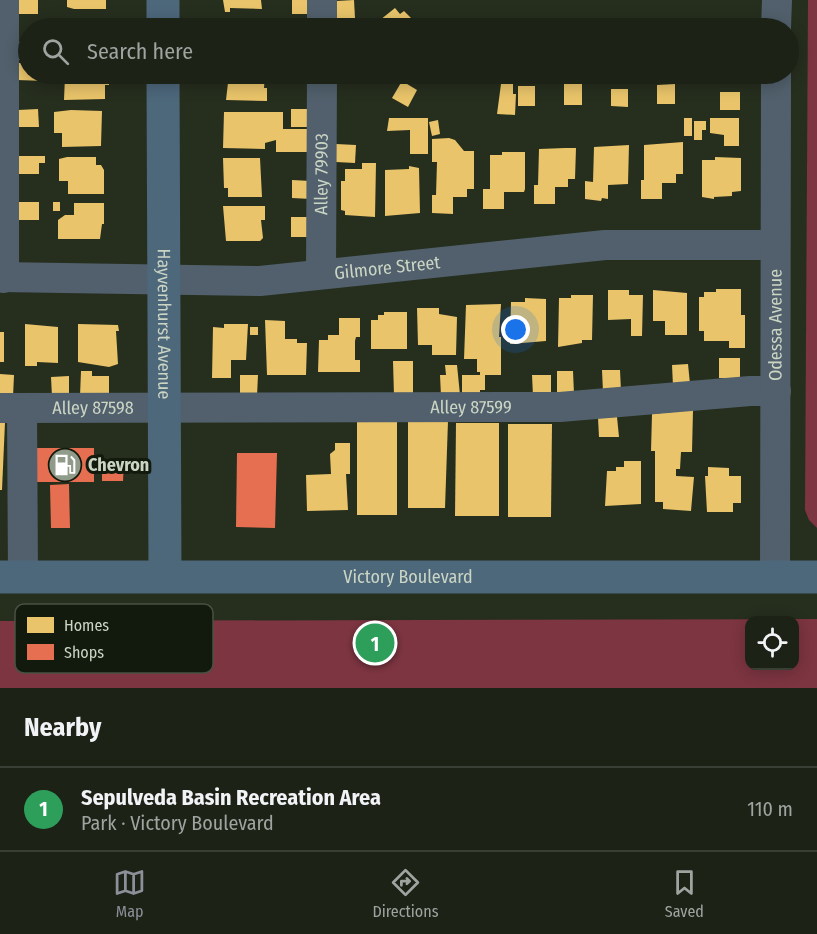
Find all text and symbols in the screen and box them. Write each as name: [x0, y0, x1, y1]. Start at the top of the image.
search box: [18, 18, 799, 84]
icon: search: [39, 35, 72, 68]
text: Search here: [87, 38, 193, 65]
street label: Alley 79903: [310, 133, 333, 215]
street label: Hayvenhurst Avenue: [153, 249, 175, 400]
street label: Gilmore Street: [333, 251, 441, 284]
street label: Odessa Avenue: [764, 269, 787, 381]
your location: [501, 315, 530, 344]
street label: Alley 87599: [430, 396, 512, 418]
street label: Alley 87598: [52, 397, 134, 419]
fuel station icon: Chevron: [47, 447, 83, 483]
place label: Chevron: [88, 454, 149, 476]
street label: Victory Boulevard: [343, 566, 473, 588]
legend: [15, 604, 213, 673]
text: Homes: [64, 616, 109, 635]
map controls: [745, 616, 799, 670]
button: locate: [745, 616, 799, 670]
pin: 1: [356, 620, 394, 666]
text: Shops: [64, 643, 104, 662]
text: Nearby: [24, 712, 101, 743]
text: Sepulveda Basin Recreation Area: [81, 784, 381, 811]
text: 1: [39, 797, 48, 821]
text: 110 m: [747, 797, 793, 821]
text: Park · Victory Boulevard: [81, 811, 274, 835]
tab: Map: [113, 866, 146, 921]
tab: Directions: [372, 866, 439, 921]
tab: Saved: [665, 866, 704, 921]

